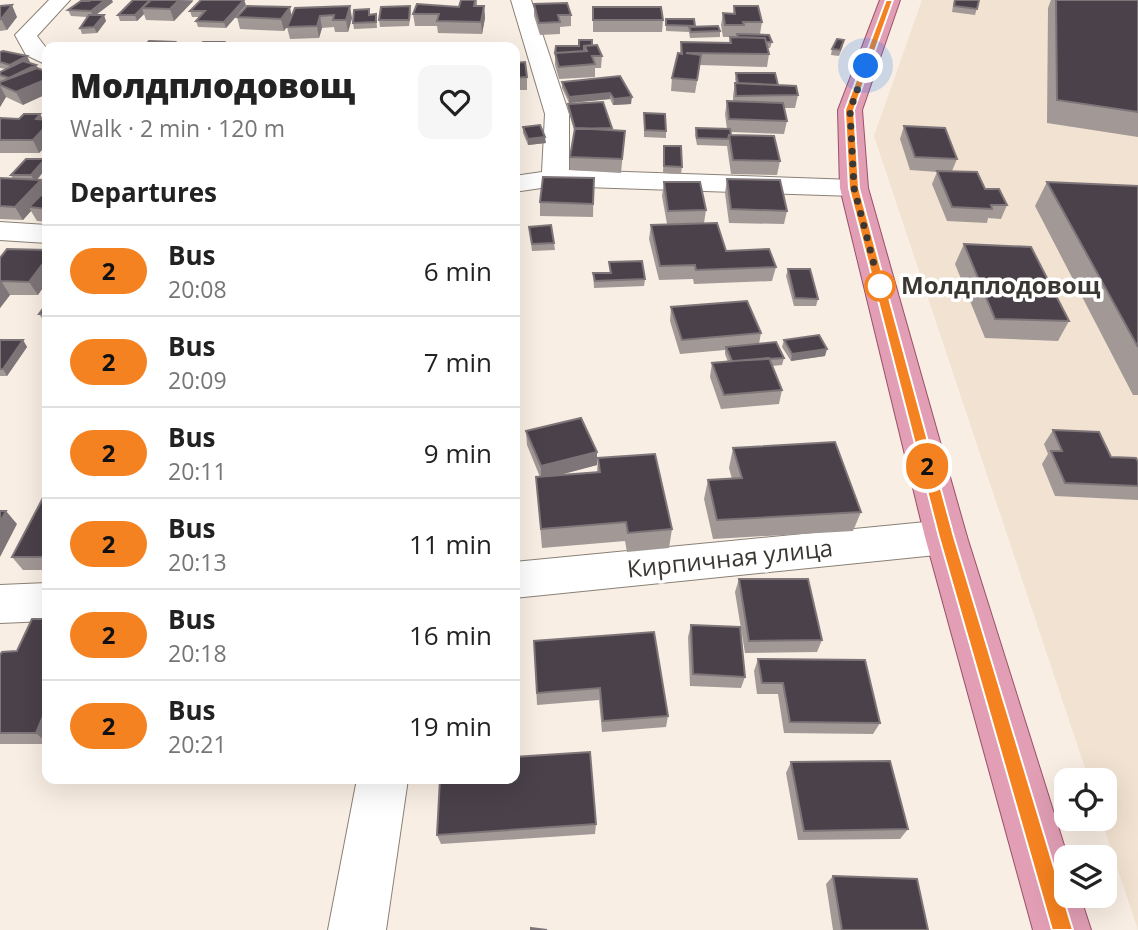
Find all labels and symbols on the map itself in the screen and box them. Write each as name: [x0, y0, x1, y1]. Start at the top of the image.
your location: [848, 48, 883, 83]
place label: Молдплодовощ: [901, 268, 1101, 301]
marker: Молдплодовощ: [865, 271, 895, 301]
line badge: 2: [904, 443, 950, 489]
street label: Кирпичная улица: [625, 530, 834, 585]

